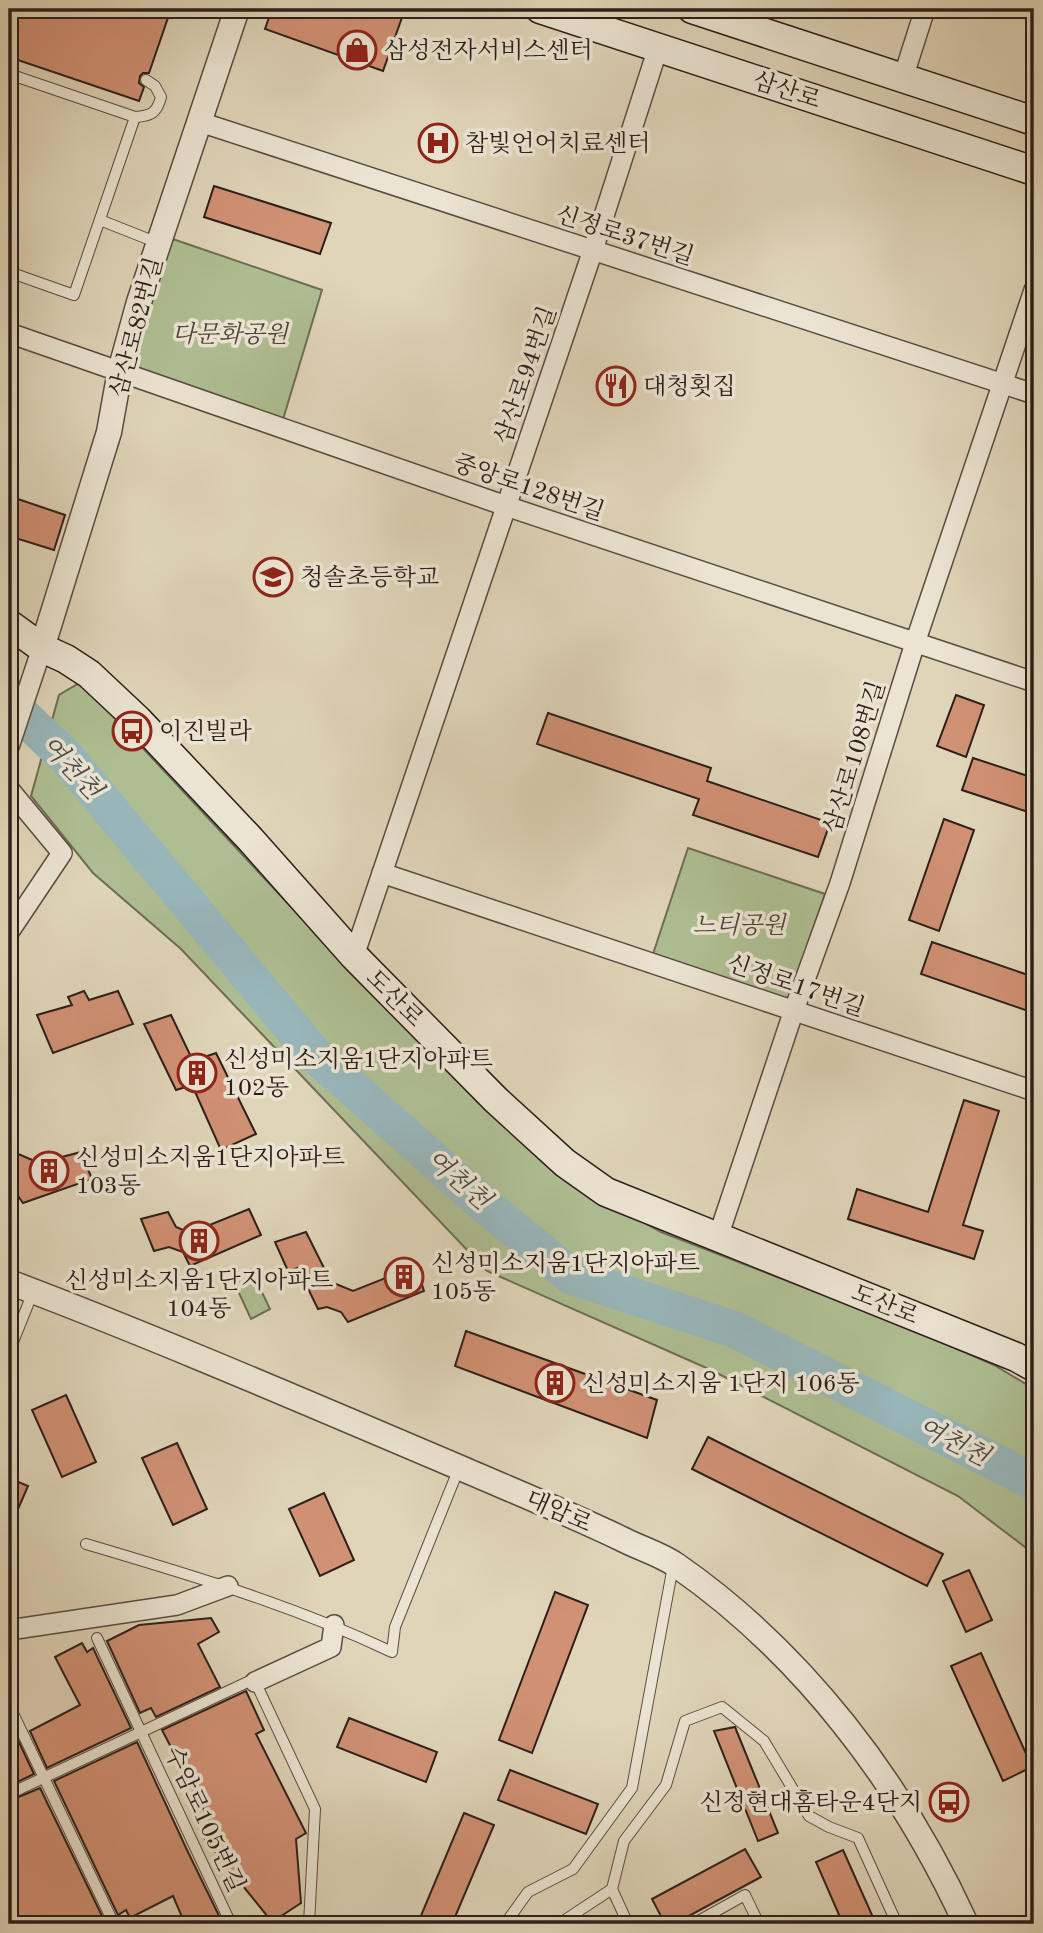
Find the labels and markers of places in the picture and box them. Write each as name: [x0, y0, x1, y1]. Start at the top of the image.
shop icon: 삼성전자서비스센터: [336, 29, 378, 71]
place label: 삼성전자서비스센터: [384, 37, 593, 64]
hospital icon: 참빛언어치료센터: [417, 122, 459, 164]
place label: 참빛언어치료센터: [465, 131, 650, 157]
restaurant icon: 대청횟집: [595, 365, 637, 407]
place label: 대청횟집: [643, 373, 736, 400]
school or university icon: 청솔초등학교: [252, 556, 294, 598]
place label: 청솔초등학교: [300, 564, 439, 591]
bus stop icon: 이진빌라: [111, 710, 153, 752]
place label: 이진빌라: [159, 719, 253, 745]
place label: 신성미소지움1단지아파트 102동: [224, 1047, 493, 1101]
building icon: 신성미소지움1단지아파트 102동: [176, 1052, 218, 1094]
place label: 신성미소지움1단지아파트 103동: [76, 1145, 345, 1199]
building icon: 신성미소지움1단지아파트 103동: [28, 1150, 70, 1192]
building icon: 신성미소지움1단지아파트 104동: [178, 1220, 220, 1262]
place label: 신성미소지움1단지아파트 105동: [431, 1251, 700, 1305]
building icon: 신성미소지움1단지아파트 105동: [383, 1256, 425, 1298]
place label: 신성미소지움1단지아파트 104동: [65, 1268, 333, 1322]
building icon: 신성미소지움 1단지 106동: [534, 1362, 576, 1404]
place label: 신성미소지움 1단지 106동: [582, 1371, 860, 1397]
bus stop icon: 신정현대홈타운4단지: [928, 1781, 970, 1823]
place label: 신정현대홈타운4단지: [699, 1789, 922, 1816]

